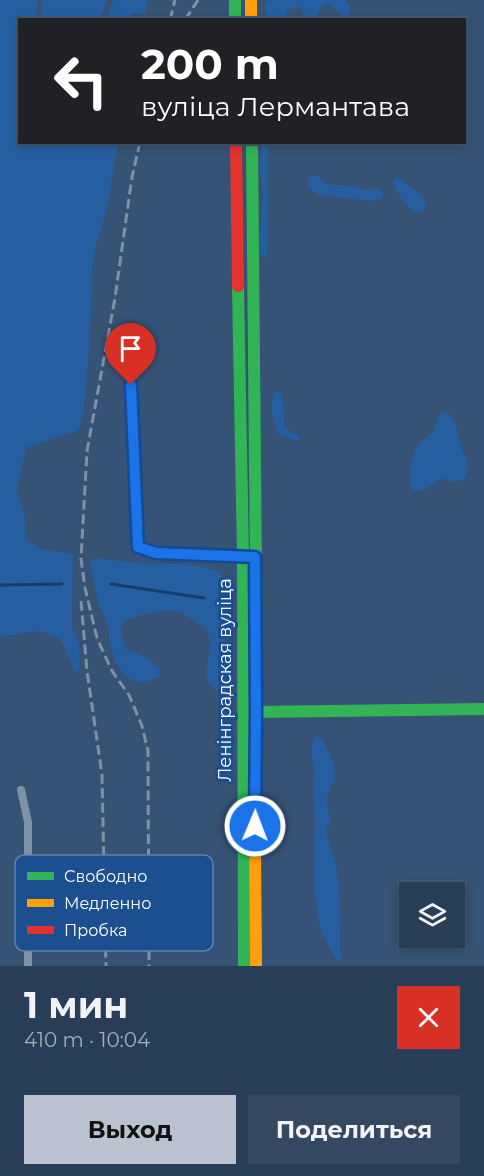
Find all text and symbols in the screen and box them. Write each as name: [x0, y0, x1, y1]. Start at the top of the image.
text: 200 m: [141, 38, 279, 90]
icon: left: [42, 42, 120, 120]
text: вуліца Лермантава: [141, 90, 410, 123]
pin: [105, 323, 156, 385]
icon: arrive: [114, 332, 147, 365]
street label: Ленінградская вуліца: [214, 578, 236, 782]
position arrow: [223, 794, 287, 858]
legend: [15, 855, 213, 951]
text: Свободно: [64, 867, 147, 886]
map controls: [399, 882, 465, 948]
button: layers: [399, 882, 465, 948]
text: Медленно: [64, 894, 151, 913]
text: Пробка: [64, 921, 127, 940]
text: 1 мин: [24, 983, 128, 1027]
button: close: [397, 986, 460, 1049]
text: 410 m · 10:04: [24, 1028, 150, 1052]
button: Выход: [24, 1095, 236, 1164]
button: Поделиться: [248, 1095, 460, 1164]

